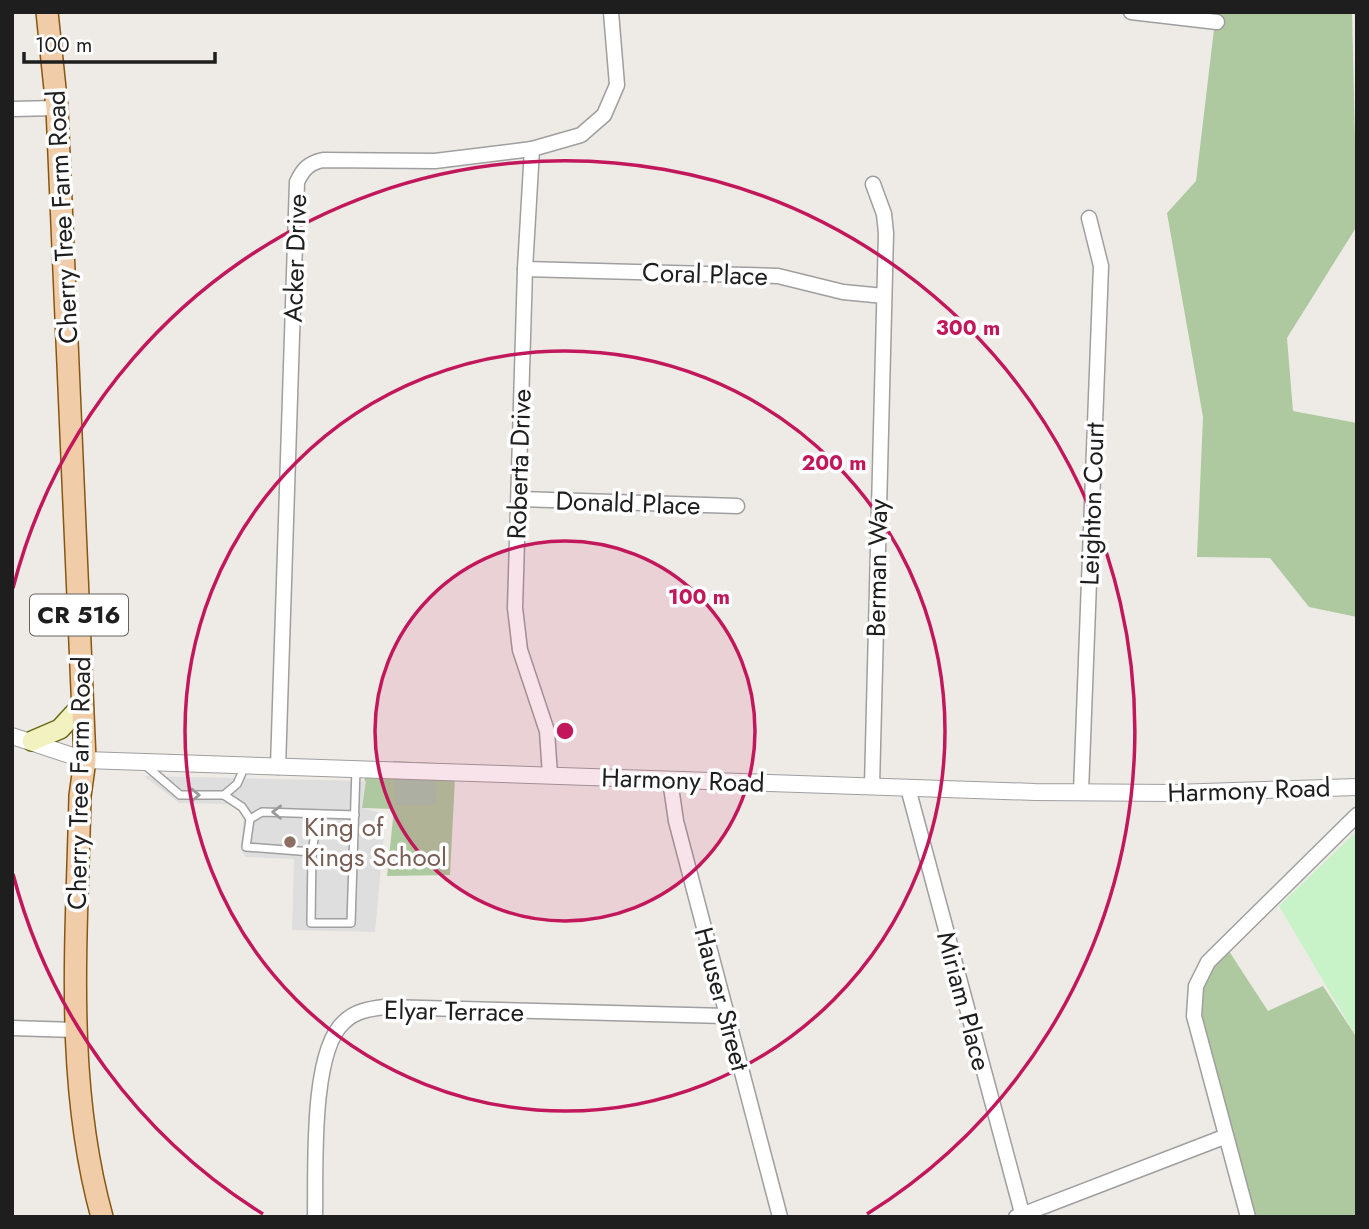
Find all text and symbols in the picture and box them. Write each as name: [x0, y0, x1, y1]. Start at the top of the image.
scale bar: [24, 21, 215, 65]
text: 100 m: [35, 30, 92, 60]
street label: Cherry Tree Farm Road: [36, 89, 88, 345]
street label: Acker Drive: [274, 193, 316, 323]
street label: Coral Place: [641, 253, 769, 295]
text: 300 m: [936, 313, 1000, 343]
street label: Roberta Drive: [497, 388, 541, 540]
street label: Leighton Court: [1070, 421, 1114, 586]
text: 200 m: [801, 448, 867, 478]
street label: Donald Place: [555, 481, 701, 525]
street label: Berman Way: [857, 498, 897, 637]
text: 100 m: [668, 582, 730, 612]
road number: CR 516: [30, 594, 128, 636]
street label: Cherry Tree Farm Road: [58, 656, 100, 910]
centre of rings: [553, 719, 577, 743]
street label: Harmony Road: [601, 758, 765, 802]
street label: Harmony Road: [1167, 768, 1331, 812]
one-way arrow: [190, 787, 201, 803]
one-way arrow: [271, 805, 282, 820]
place label: King of Kings School: [304, 808, 447, 876]
marker: King of Kings School: [282, 834, 298, 850]
street label: Hauser Street: [685, 923, 760, 1076]
street label: Miriam Place: [927, 927, 1001, 1075]
street label: Elyar Terrace: [384, 991, 524, 1031]

